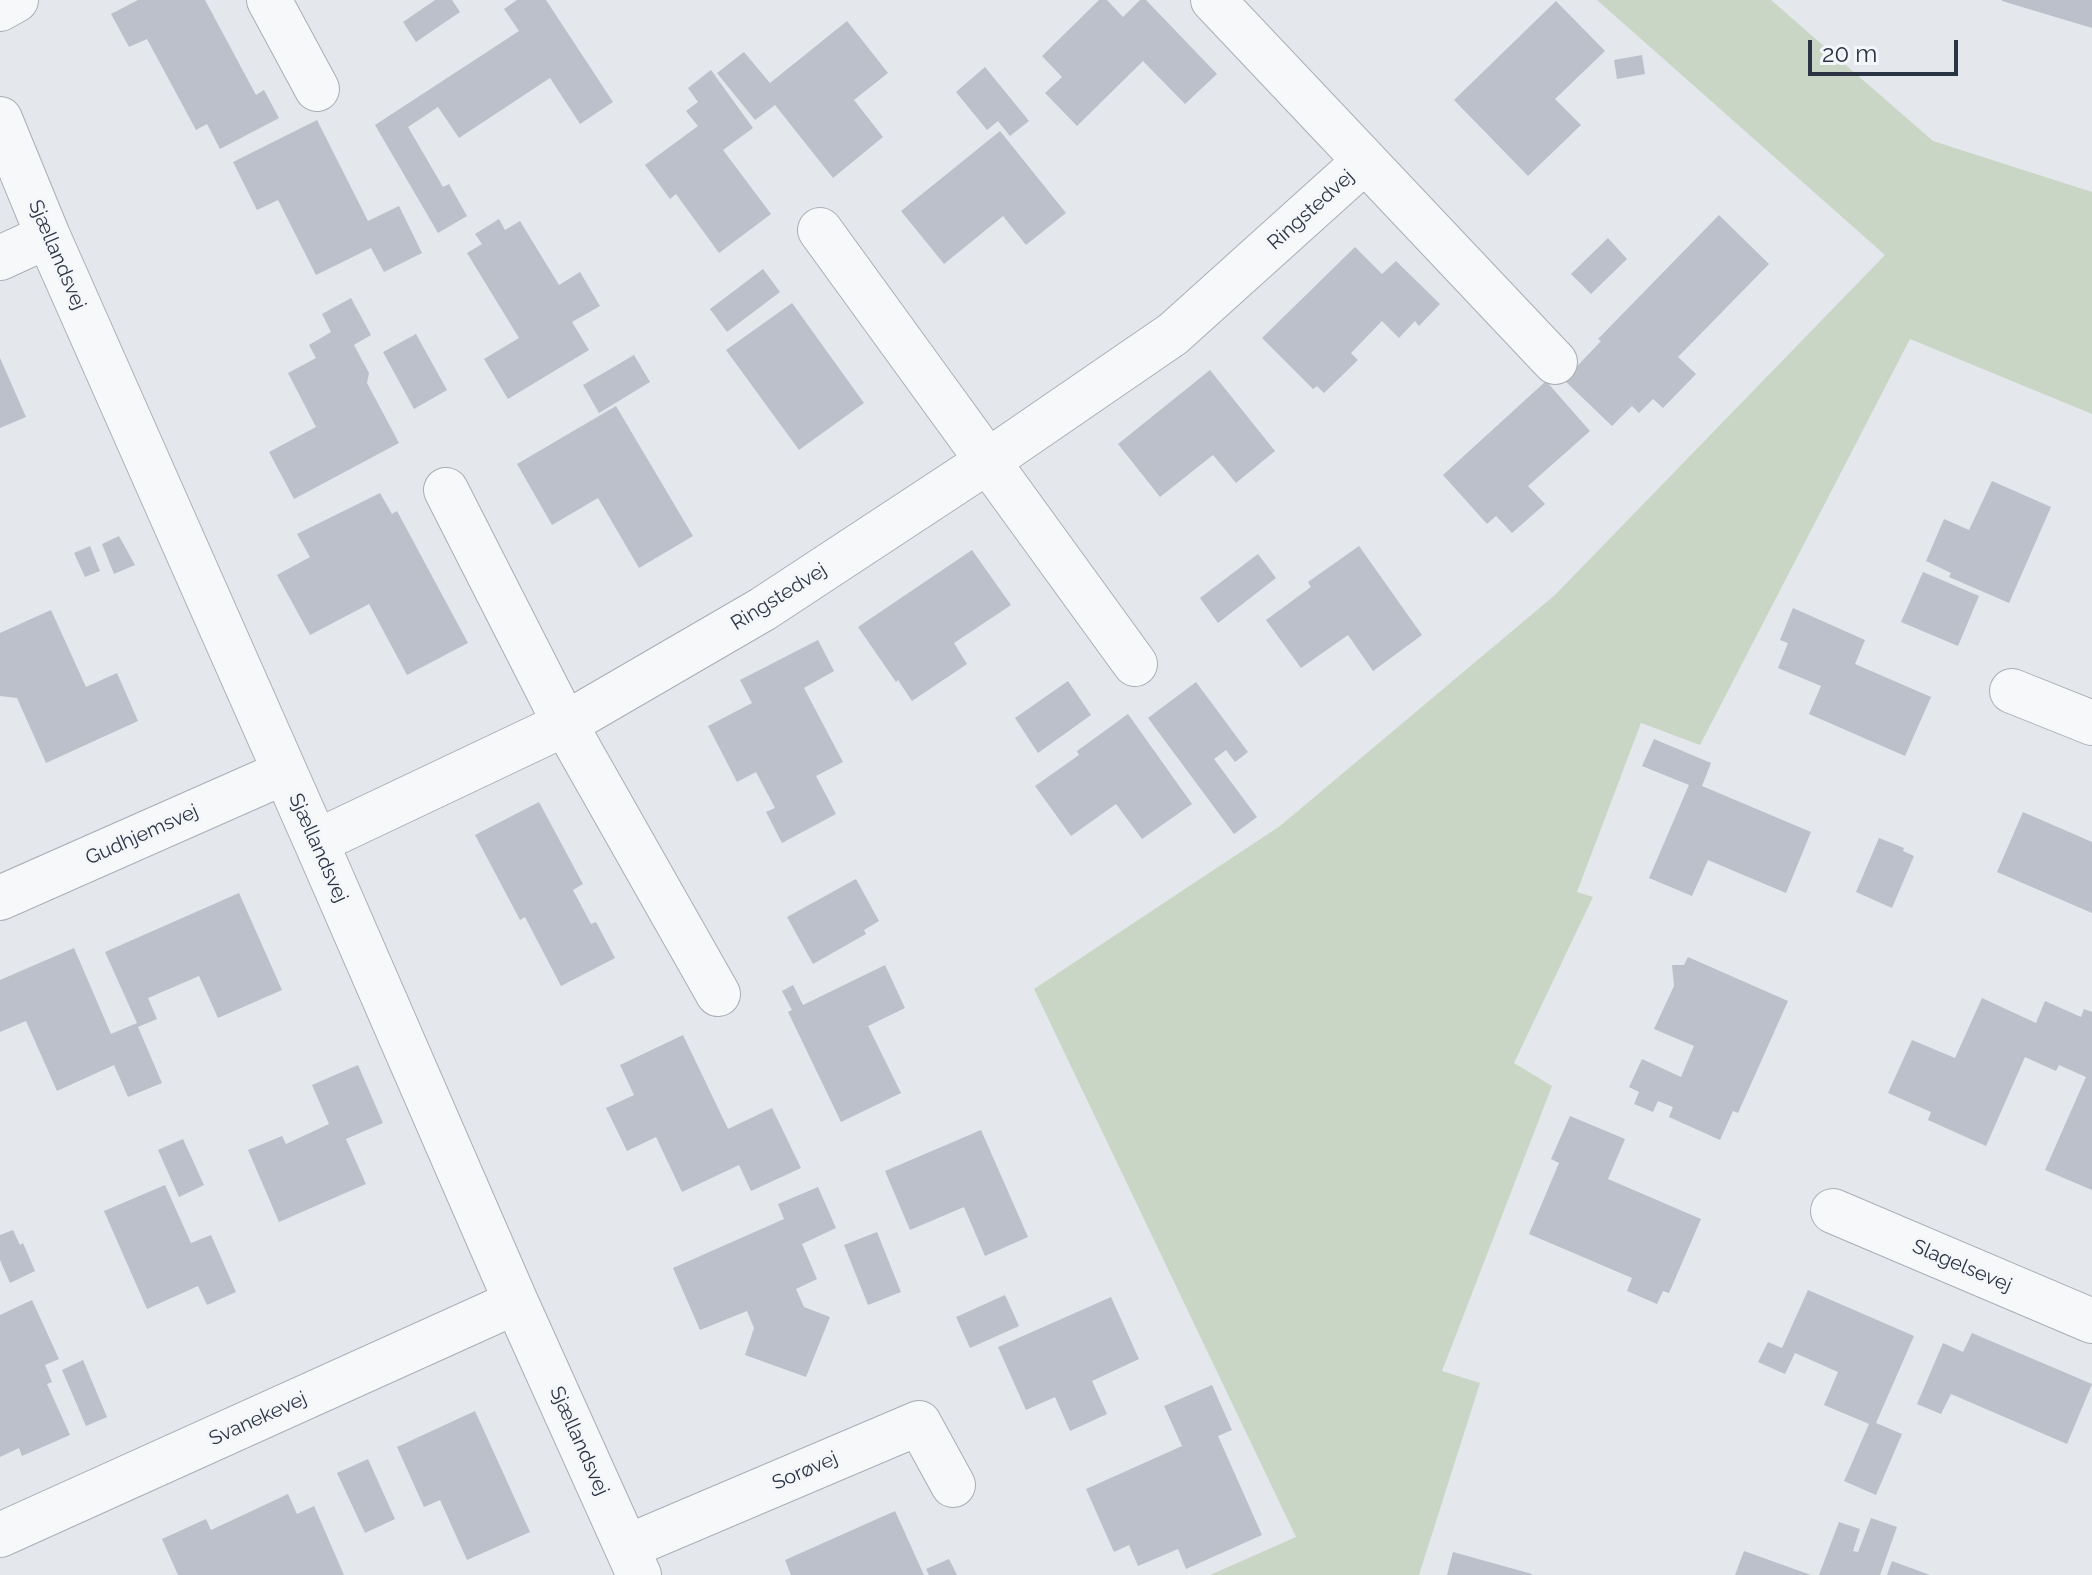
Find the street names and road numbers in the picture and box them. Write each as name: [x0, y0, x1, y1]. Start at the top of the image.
street label: Ringstedvej: [1263, 165, 1359, 255]
street label: Sjællandsvej: [23, 196, 91, 314]
street label: Ringstedvej: [727, 558, 831, 636]
street label: Sjællandsvej: [283, 790, 353, 906]
street label: Gudhjemsvej: [82, 799, 202, 871]
street label: Slagelsevej: [1909, 1234, 2015, 1298]
street label: Sjællandsvej: [544, 1383, 614, 1499]
street label: Svanekevej: [205, 1387, 311, 1451]
street label: Sorøvej: [769, 1447, 841, 1495]

